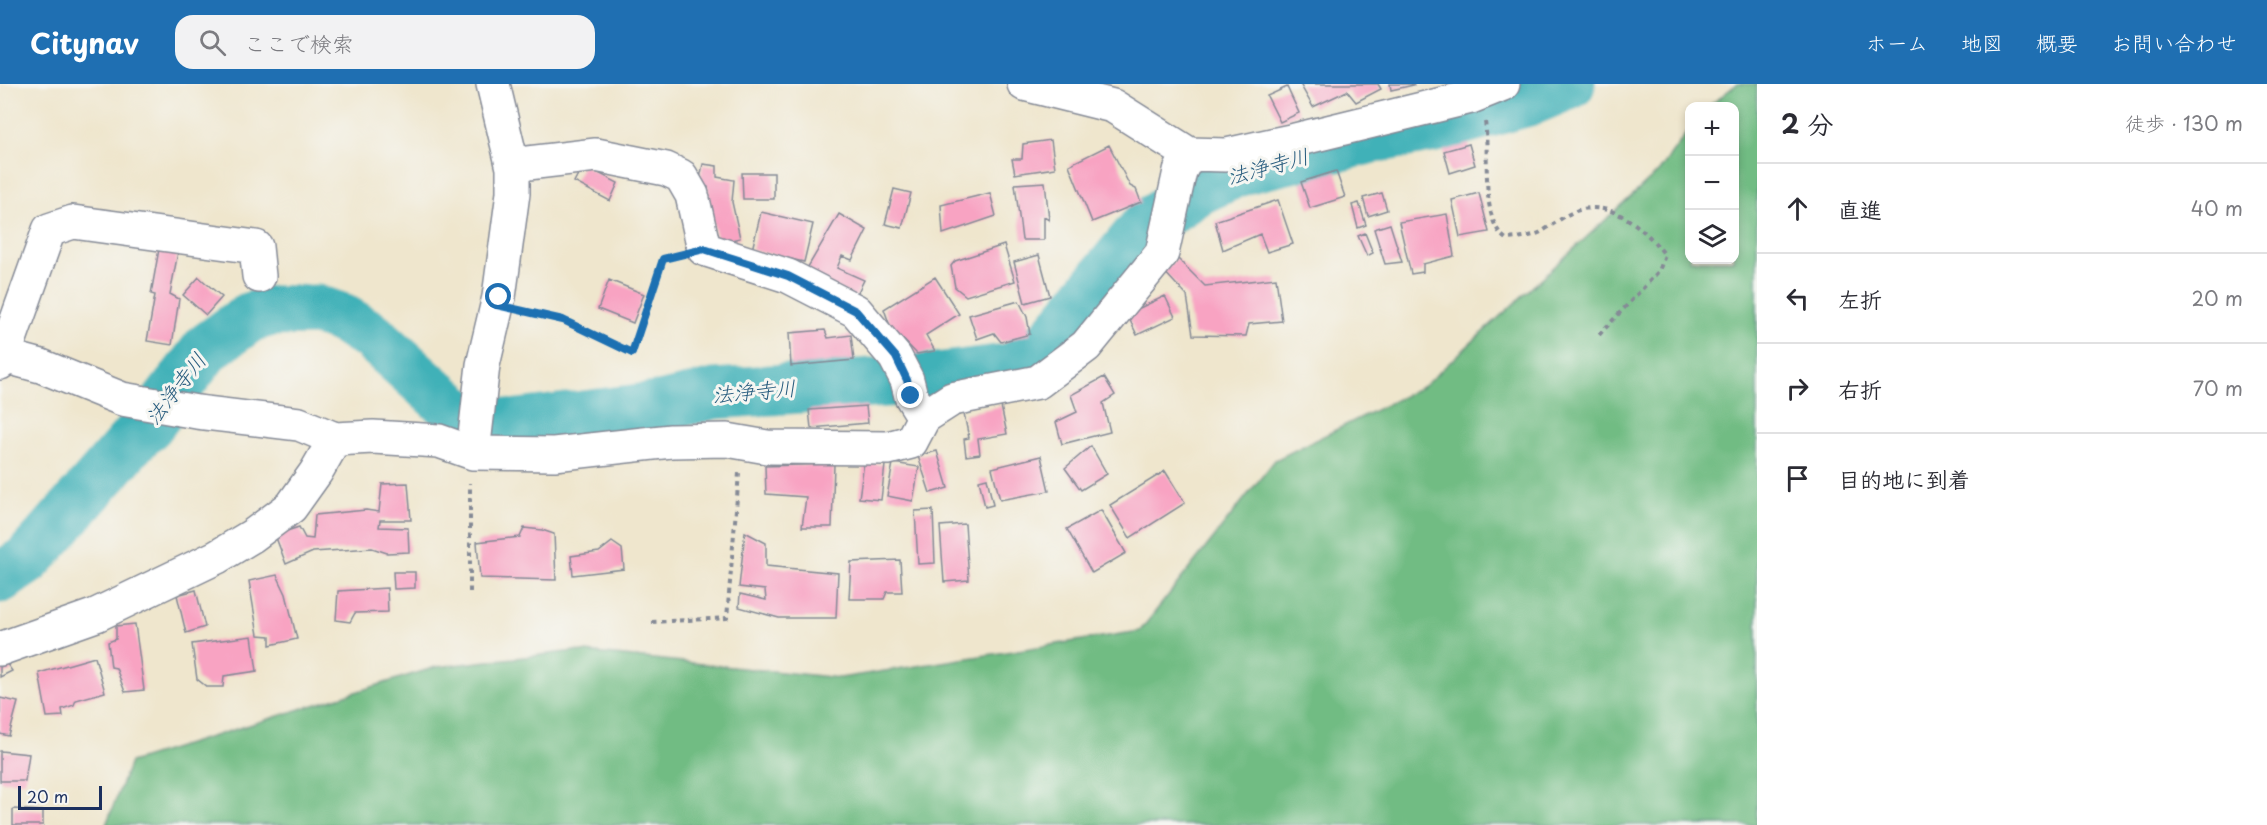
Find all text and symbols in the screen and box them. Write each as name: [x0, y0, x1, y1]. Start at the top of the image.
search box: [175, 15, 595, 69]
text: Citynav: [30, 21, 139, 64]
icon: search: [196, 26, 229, 59]
text: ここで検索: [244, 26, 354, 59]
text: ホーム: [1866, 26, 1928, 58]
text: 地図: [1961, 26, 2003, 58]
text: 概要: [2036, 26, 2078, 58]
text: お問い合わせ: [2111, 26, 2237, 58]
map controls: [1685, 102, 1739, 264]
button: +: [1685, 102, 1739, 156]
text: 2 分: [1781, 104, 1834, 143]
text: 徒歩 · 130 m: [2125, 108, 2243, 138]
water label: 法浄寺川: [1223, 139, 1312, 191]
button: −: [1685, 156, 1739, 210]
icon: ahead: [1781, 192, 1814, 225]
text: 直進: [1838, 192, 1882, 225]
text: 40 m: [2191, 193, 2243, 223]
button: layers: [1685, 210, 1739, 264]
icon: left: [1781, 282, 1814, 315]
text: 左折: [1838, 282, 1882, 315]
route start: [485, 283, 511, 309]
text: 20 m: [2191, 283, 2243, 313]
water label: 法浄寺川: [136, 345, 213, 431]
water label: 法浄寺川: [711, 370, 797, 410]
icon: right: [1781, 372, 1814, 405]
text: 右折: [1838, 372, 1882, 405]
text: 70 m: [2193, 373, 2243, 403]
route end: [897, 382, 923, 408]
icon: arrive: [1781, 462, 1814, 495]
text: 目的地に到着: [1838, 462, 1970, 495]
scale bar: [18, 783, 102, 810]
text: 20 m: [27, 784, 68, 808]

